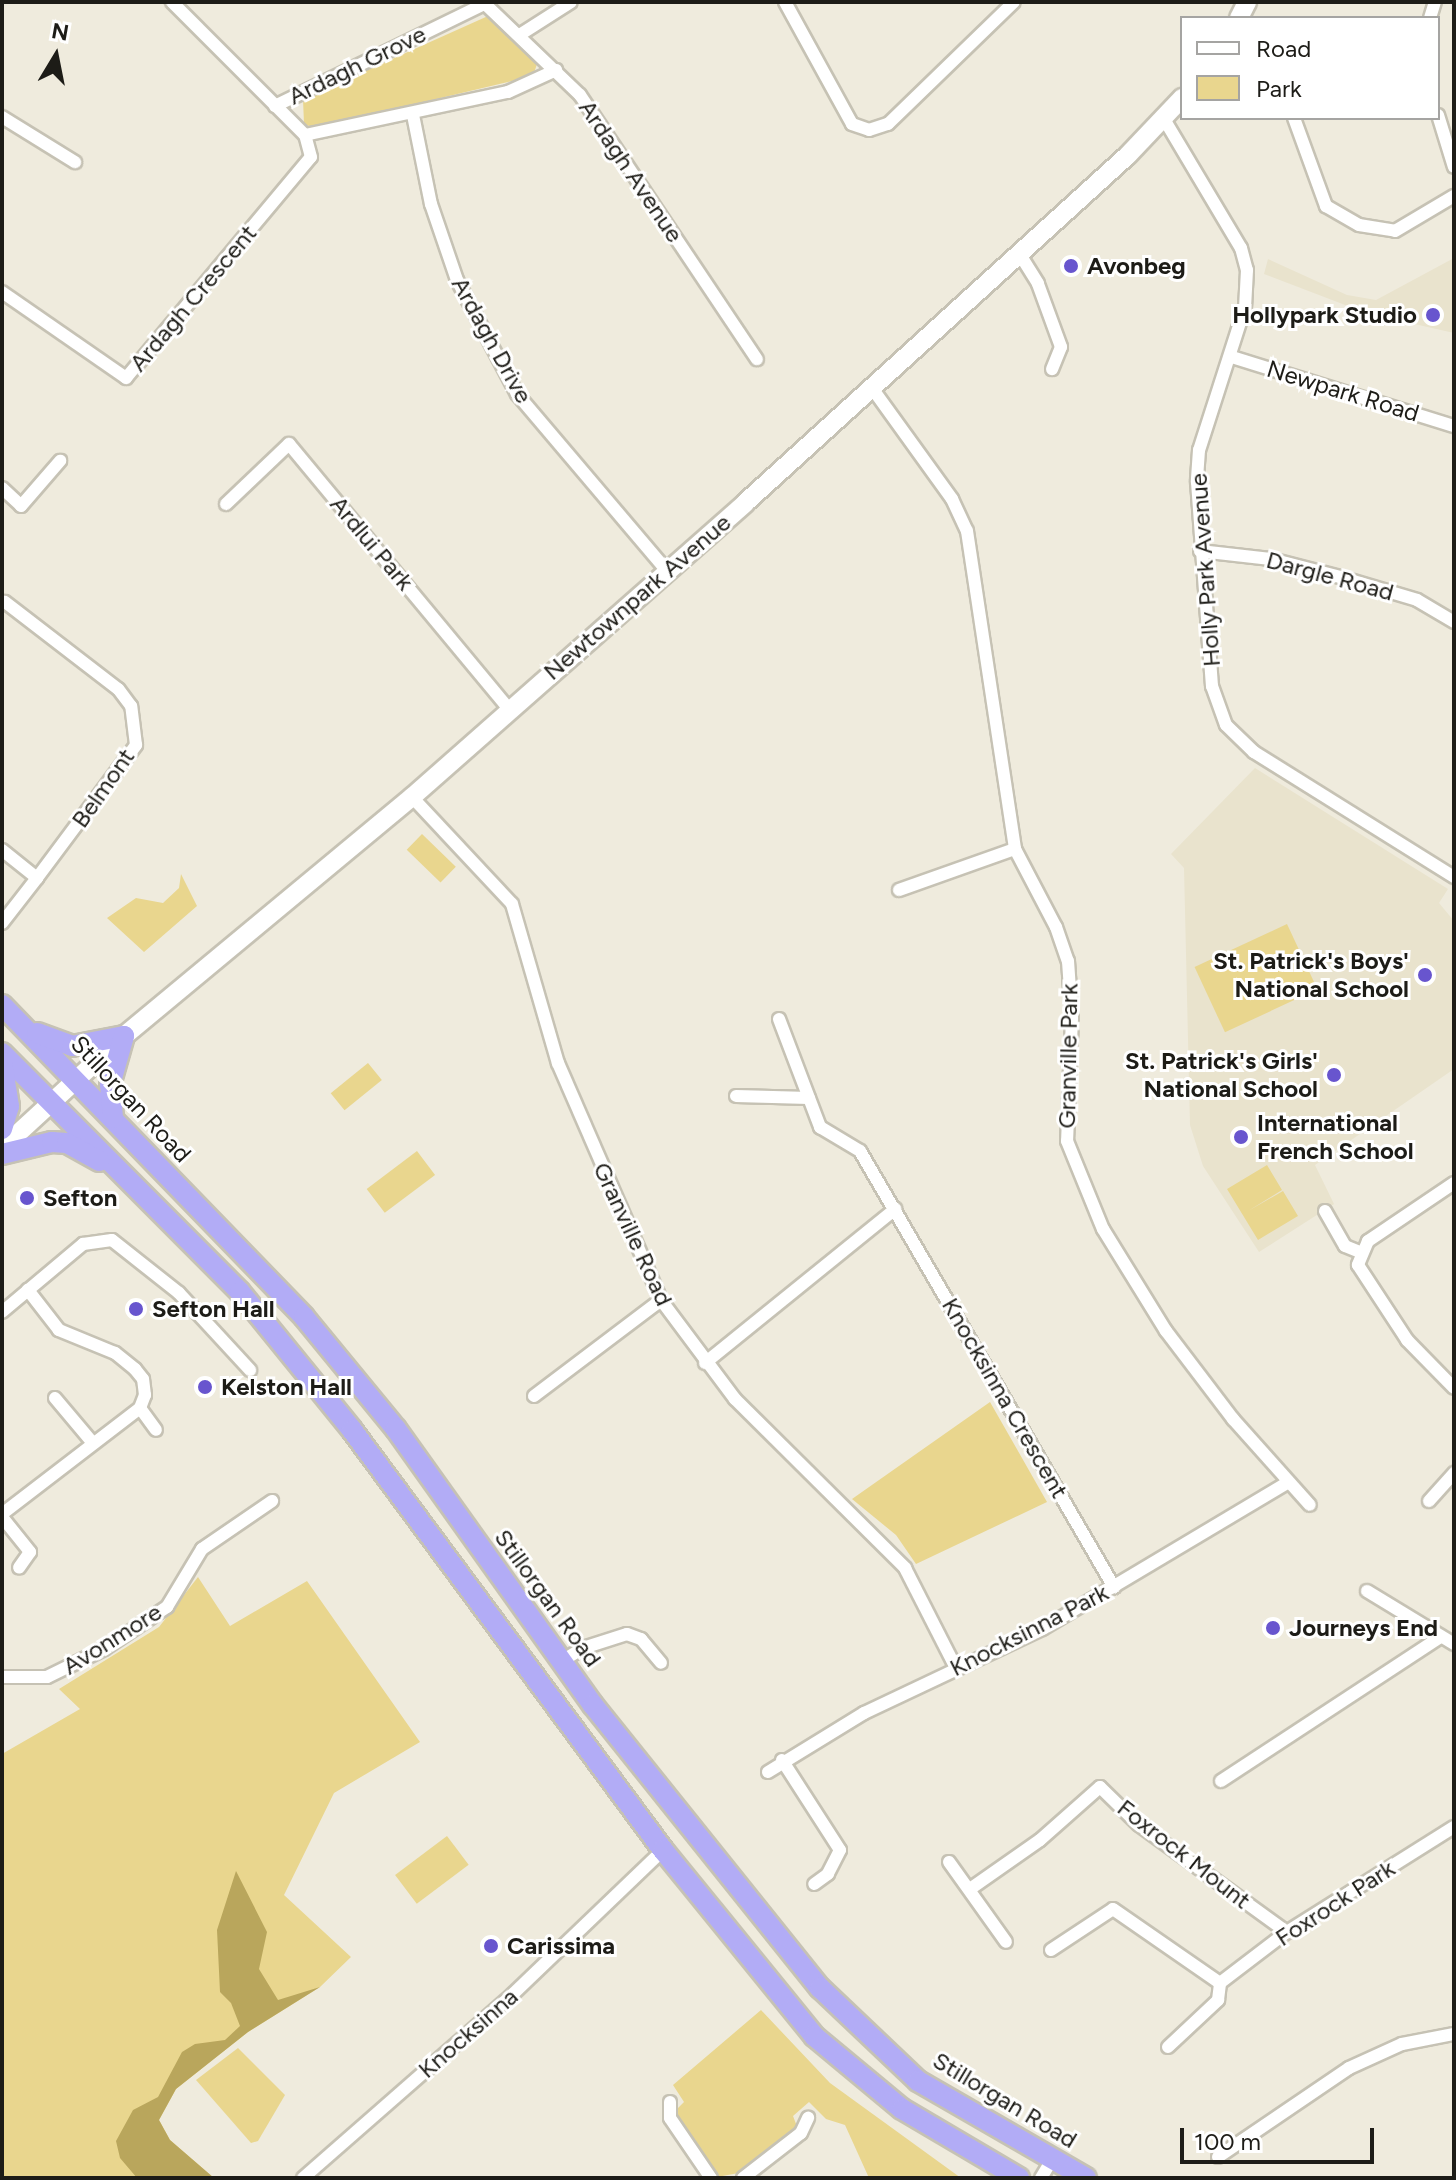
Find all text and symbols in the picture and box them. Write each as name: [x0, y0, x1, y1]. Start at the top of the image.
north arrow: [16, 16, 96, 96]
legend: [1180, 16, 1440, 120]
text: N: [50, 17, 71, 47]
street label: Ardagh Grove: [284, 19, 430, 111]
text: Road: [1256, 34, 1311, 63]
text: Park: [1256, 74, 1302, 103]
street label: Ardagh Avenue: [573, 94, 689, 248]
street label: Ardagh Crescent: [123, 219, 263, 377]
place label: Avonbeg: [1087, 252, 1186, 280]
marker: Avonbeg: [1062, 257, 1080, 275]
street label: Ardagh Drive: [446, 272, 538, 408]
place label: Hollypark Studio: [1232, 301, 1417, 329]
marker: Hollypark Studio: [1424, 306, 1442, 324]
street label: Newpark Road: [1263, 354, 1423, 428]
street label: Holly Park Avenue: [1184, 472, 1226, 668]
street label: Ardlui Park: [324, 490, 420, 596]
street label: Newtownpark Avenue: [538, 508, 736, 686]
street label: Dargle Road: [1263, 545, 1397, 607]
street label: Belmont: [65, 743, 141, 833]
place label: St. Patrick's Boys' National School: [1213, 947, 1409, 1003]
marker: St. Patrick's Boys' National School: [1416, 966, 1434, 984]
street label: Granville Park: [1052, 983, 1084, 1129]
street label: Stillorgan Road: [65, 1030, 197, 1168]
place label: St. Patrick's Girls' National School: [1125, 1047, 1318, 1103]
marker: St. Patrick's Girls' National School: [1325, 1066, 1343, 1084]
place label: International French School: [1257, 1109, 1414, 1165]
marker: International French School: [1232, 1128, 1250, 1146]
street label: Granville Road: [587, 1158, 679, 1310]
place label: Sefton: [43, 1184, 117, 1212]
marker: Sefton: [18, 1189, 36, 1207]
street label: Knocksinna Crescent: [936, 1293, 1074, 1503]
place label: Sefton Hall: [152, 1295, 275, 1323]
marker: Sefton Hall: [127, 1300, 145, 1318]
place label: Kelston Hall: [221, 1373, 352, 1401]
marker: Kelston Hall: [196, 1378, 214, 1396]
street label: Stillorgan Road: [488, 1524, 608, 1672]
street label: Knocksinna Park: [945, 1578, 1113, 1682]
street label: Avonmore: [57, 1597, 167, 1681]
place label: Journeys End: [1289, 1614, 1438, 1642]
marker: Journeys End: [1264, 1619, 1282, 1637]
street label: Foxrock Mount: [1112, 1793, 1256, 1915]
street label: Foxrock Park: [1270, 1854, 1400, 1952]
place label: Carissima: [507, 1932, 615, 1960]
marker: Carissima: [482, 1937, 500, 1955]
street label: Knocksinna: [412, 1982, 524, 2084]
street label: Stillorgan Road: [928, 2046, 1082, 2154]
scale bar: [1184, 2112, 1378, 2162]
text: 100 m: [1194, 2127, 1261, 2156]

